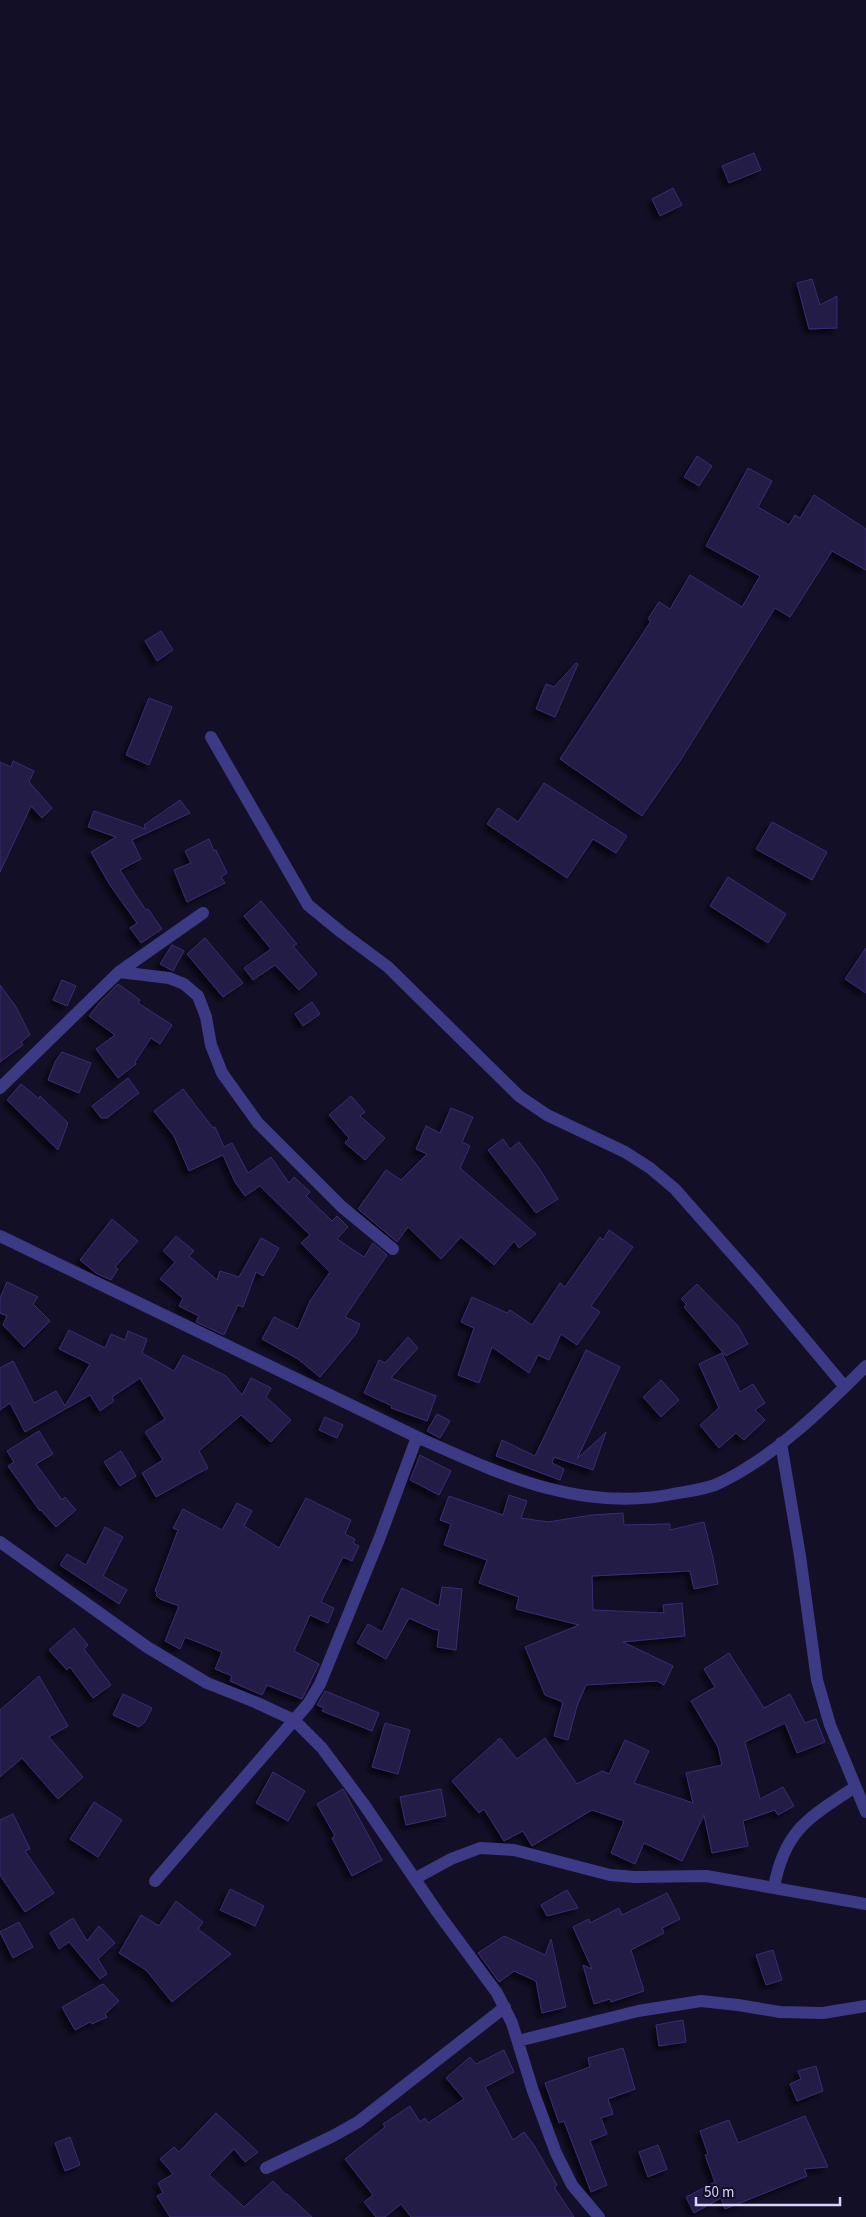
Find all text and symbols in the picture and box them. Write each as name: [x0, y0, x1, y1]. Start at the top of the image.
scale bar: [696, 2174, 840, 2206]
text: 50 m: [704, 2182, 734, 2203]

